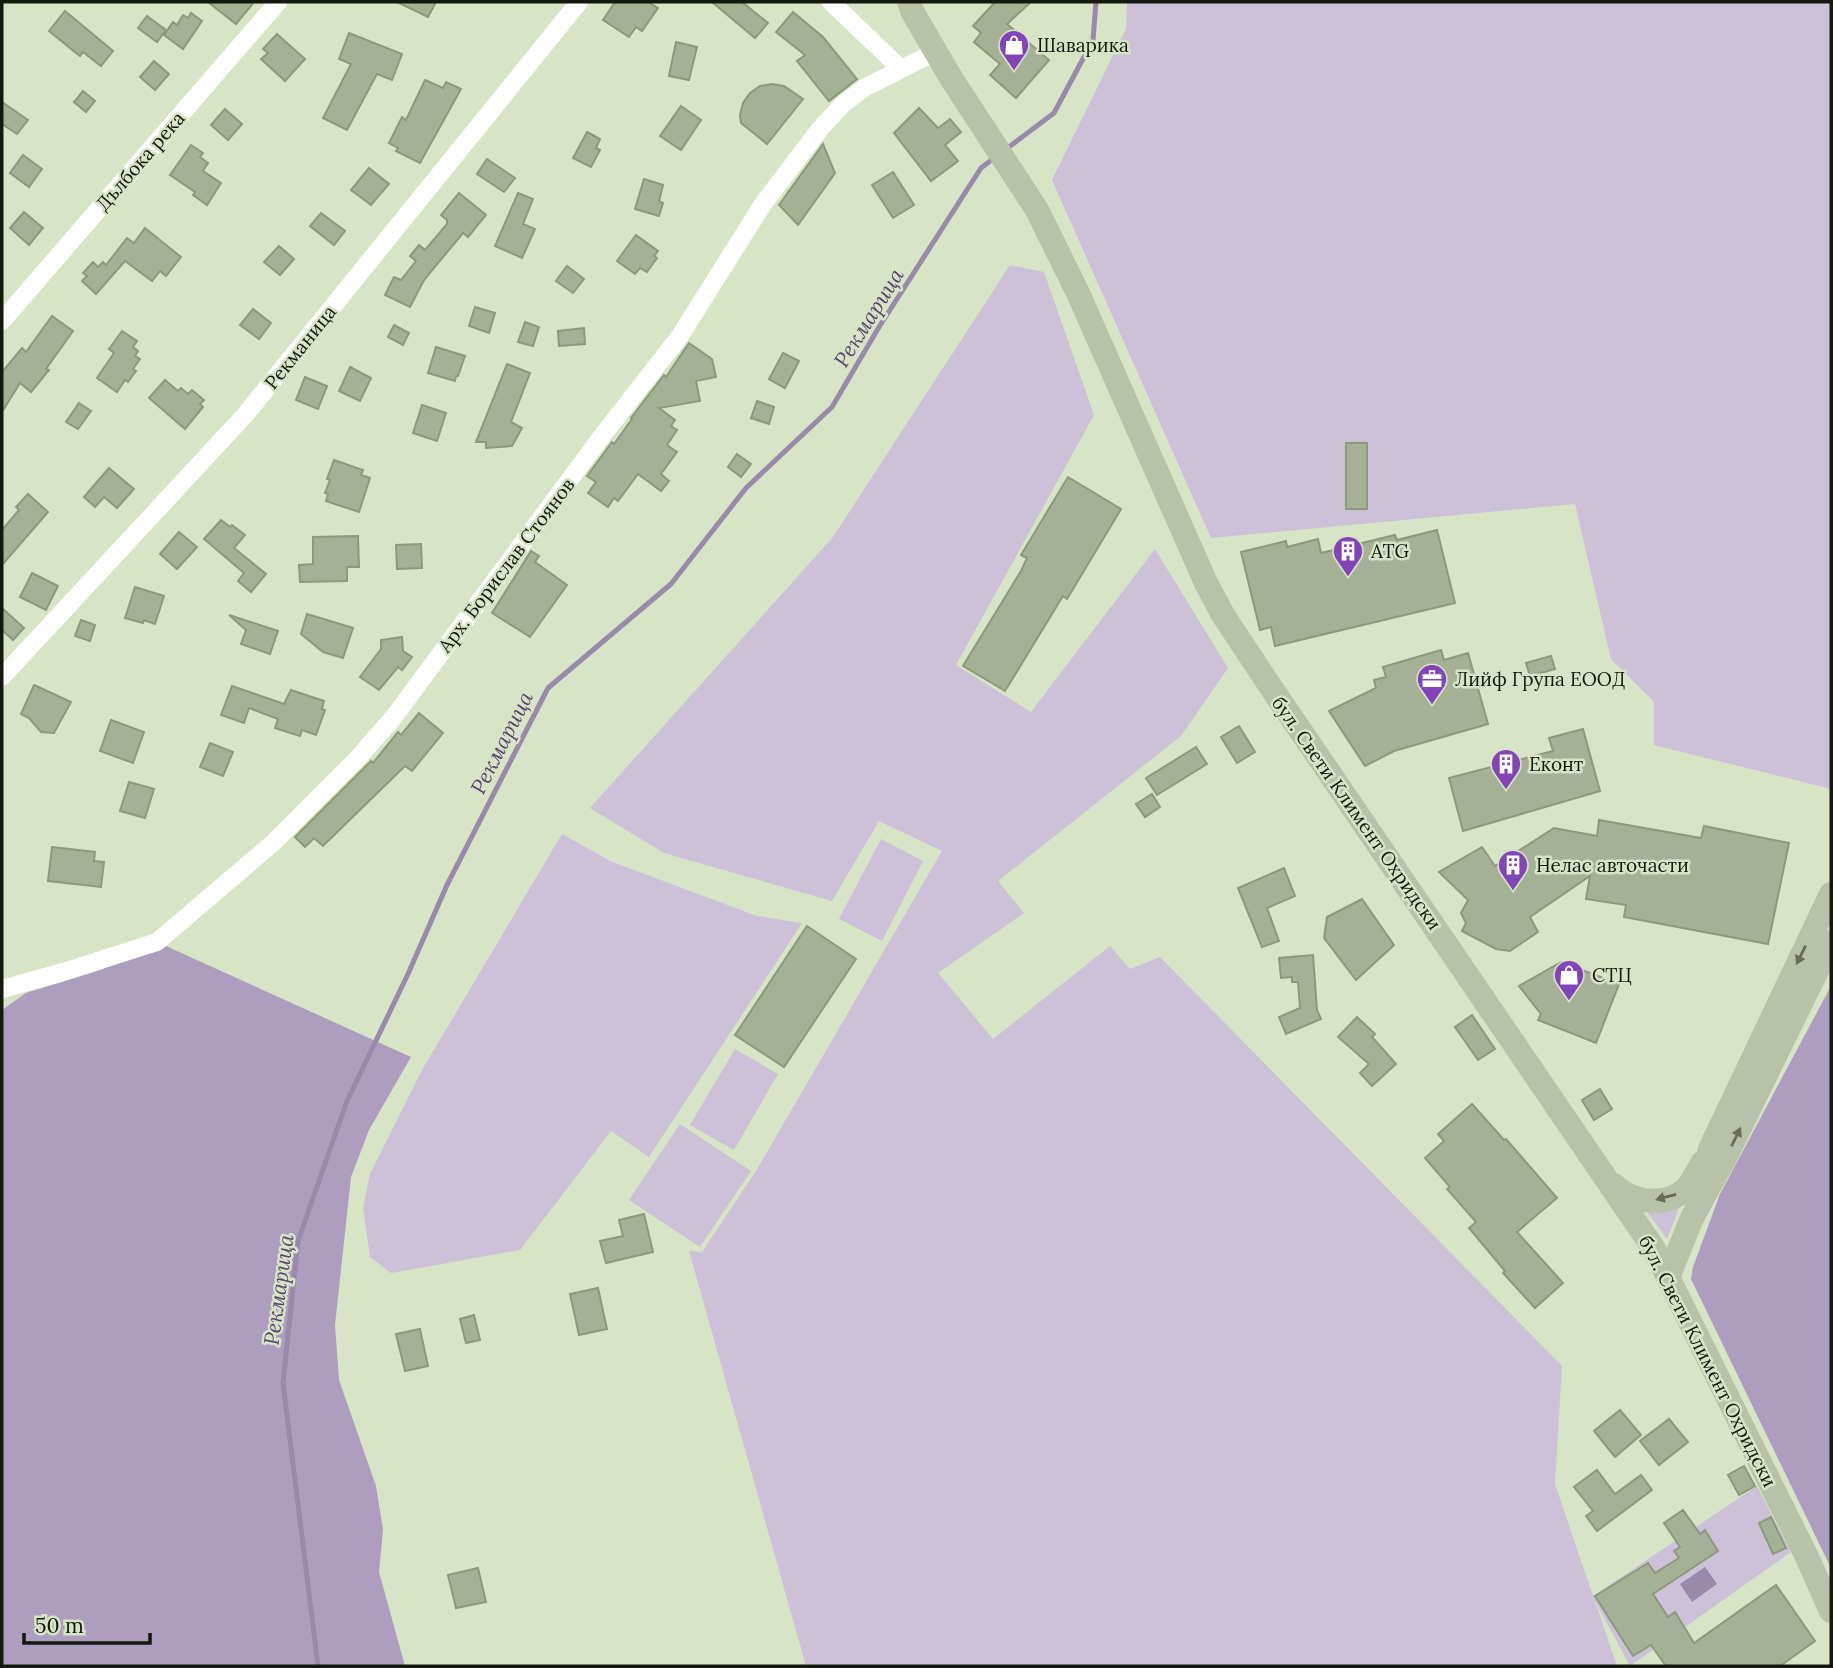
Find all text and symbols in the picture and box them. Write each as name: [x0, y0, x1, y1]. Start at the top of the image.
shop icon: Шаварика: [997, 28, 1031, 72]
place label: Шаварика: [1037, 33, 1129, 57]
street label: Дълбока река: [90, 106, 190, 215]
water label: Рекмарица: [828, 263, 910, 372]
street label: Рекманица: [259, 300, 341, 394]
street label: Арх. Борислав Стоянов: [432, 473, 579, 658]
building icon: ATG: [1331, 534, 1365, 578]
place label: ATG: [1370, 539, 1410, 563]
office icon: Лийф Група ЕООД: [1415, 662, 1449, 706]
place label: Лийф Група ЕООД: [1455, 667, 1625, 691]
water label: Рекмарица: [464, 687, 539, 799]
street label: бул. Свети Климент Охридски: [1267, 692, 1447, 934]
building icon: Еконт: [1489, 747, 1523, 791]
place label: Еконт: [1529, 752, 1583, 776]
building icon: Нелас авточасти: [1496, 848, 1530, 892]
place label: Нелас авточасти: [1536, 853, 1689, 877]
one-way arrow: [1796, 945, 1807, 965]
shop icon: СТЦ: [1552, 958, 1586, 1002]
place label: СТЦ: [1592, 963, 1632, 987]
one-way arrow: [1730, 1127, 1742, 1147]
one-way arrow: [1656, 1193, 1677, 1203]
street label: бул. Свети Климент Охридски: [1634, 1231, 1782, 1491]
water label: Рекмарица: [257, 1232, 300, 1347]
scale bar: [24, 1602, 150, 1646]
text: 50 m: [35, 1612, 84, 1639]

